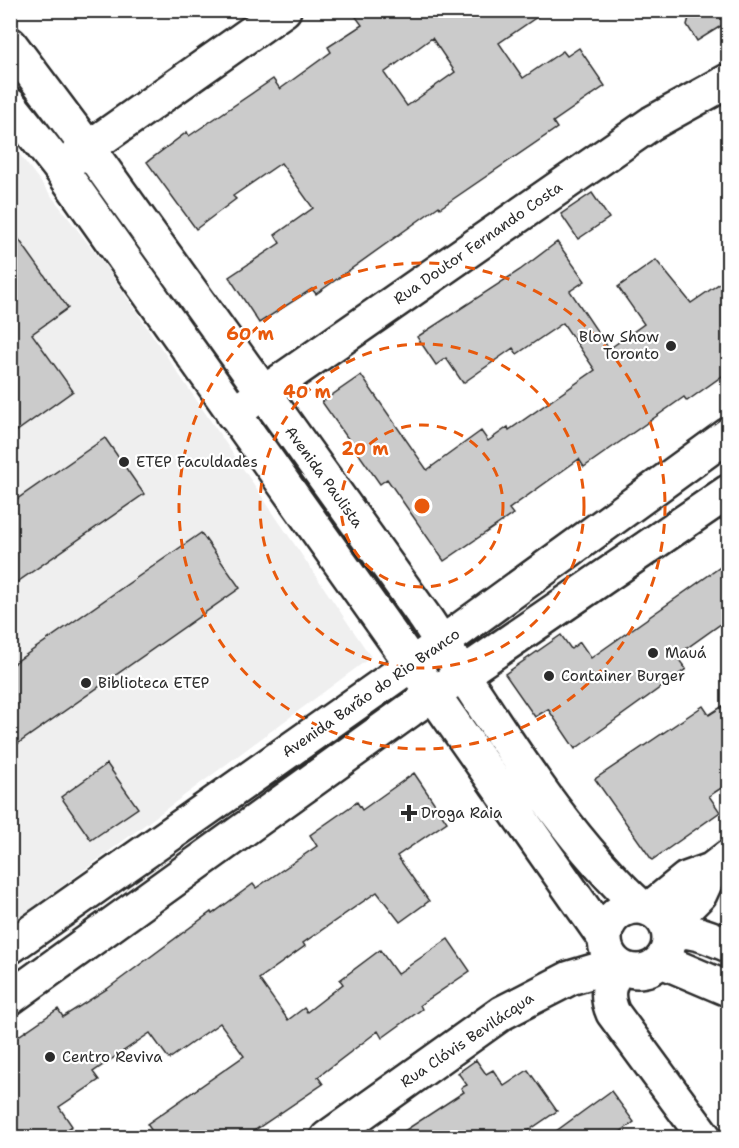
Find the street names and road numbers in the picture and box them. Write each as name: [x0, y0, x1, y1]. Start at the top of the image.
street label: Rua Doutor Fernando Costa: [390, 177, 567, 309]
street label: Avenida Paulista: [280, 422, 368, 532]
street label: Avenida Barão do Rio Branco: [278, 624, 464, 762]
street label: Rua Clóvis Bevilácqua: [397, 988, 538, 1092]

